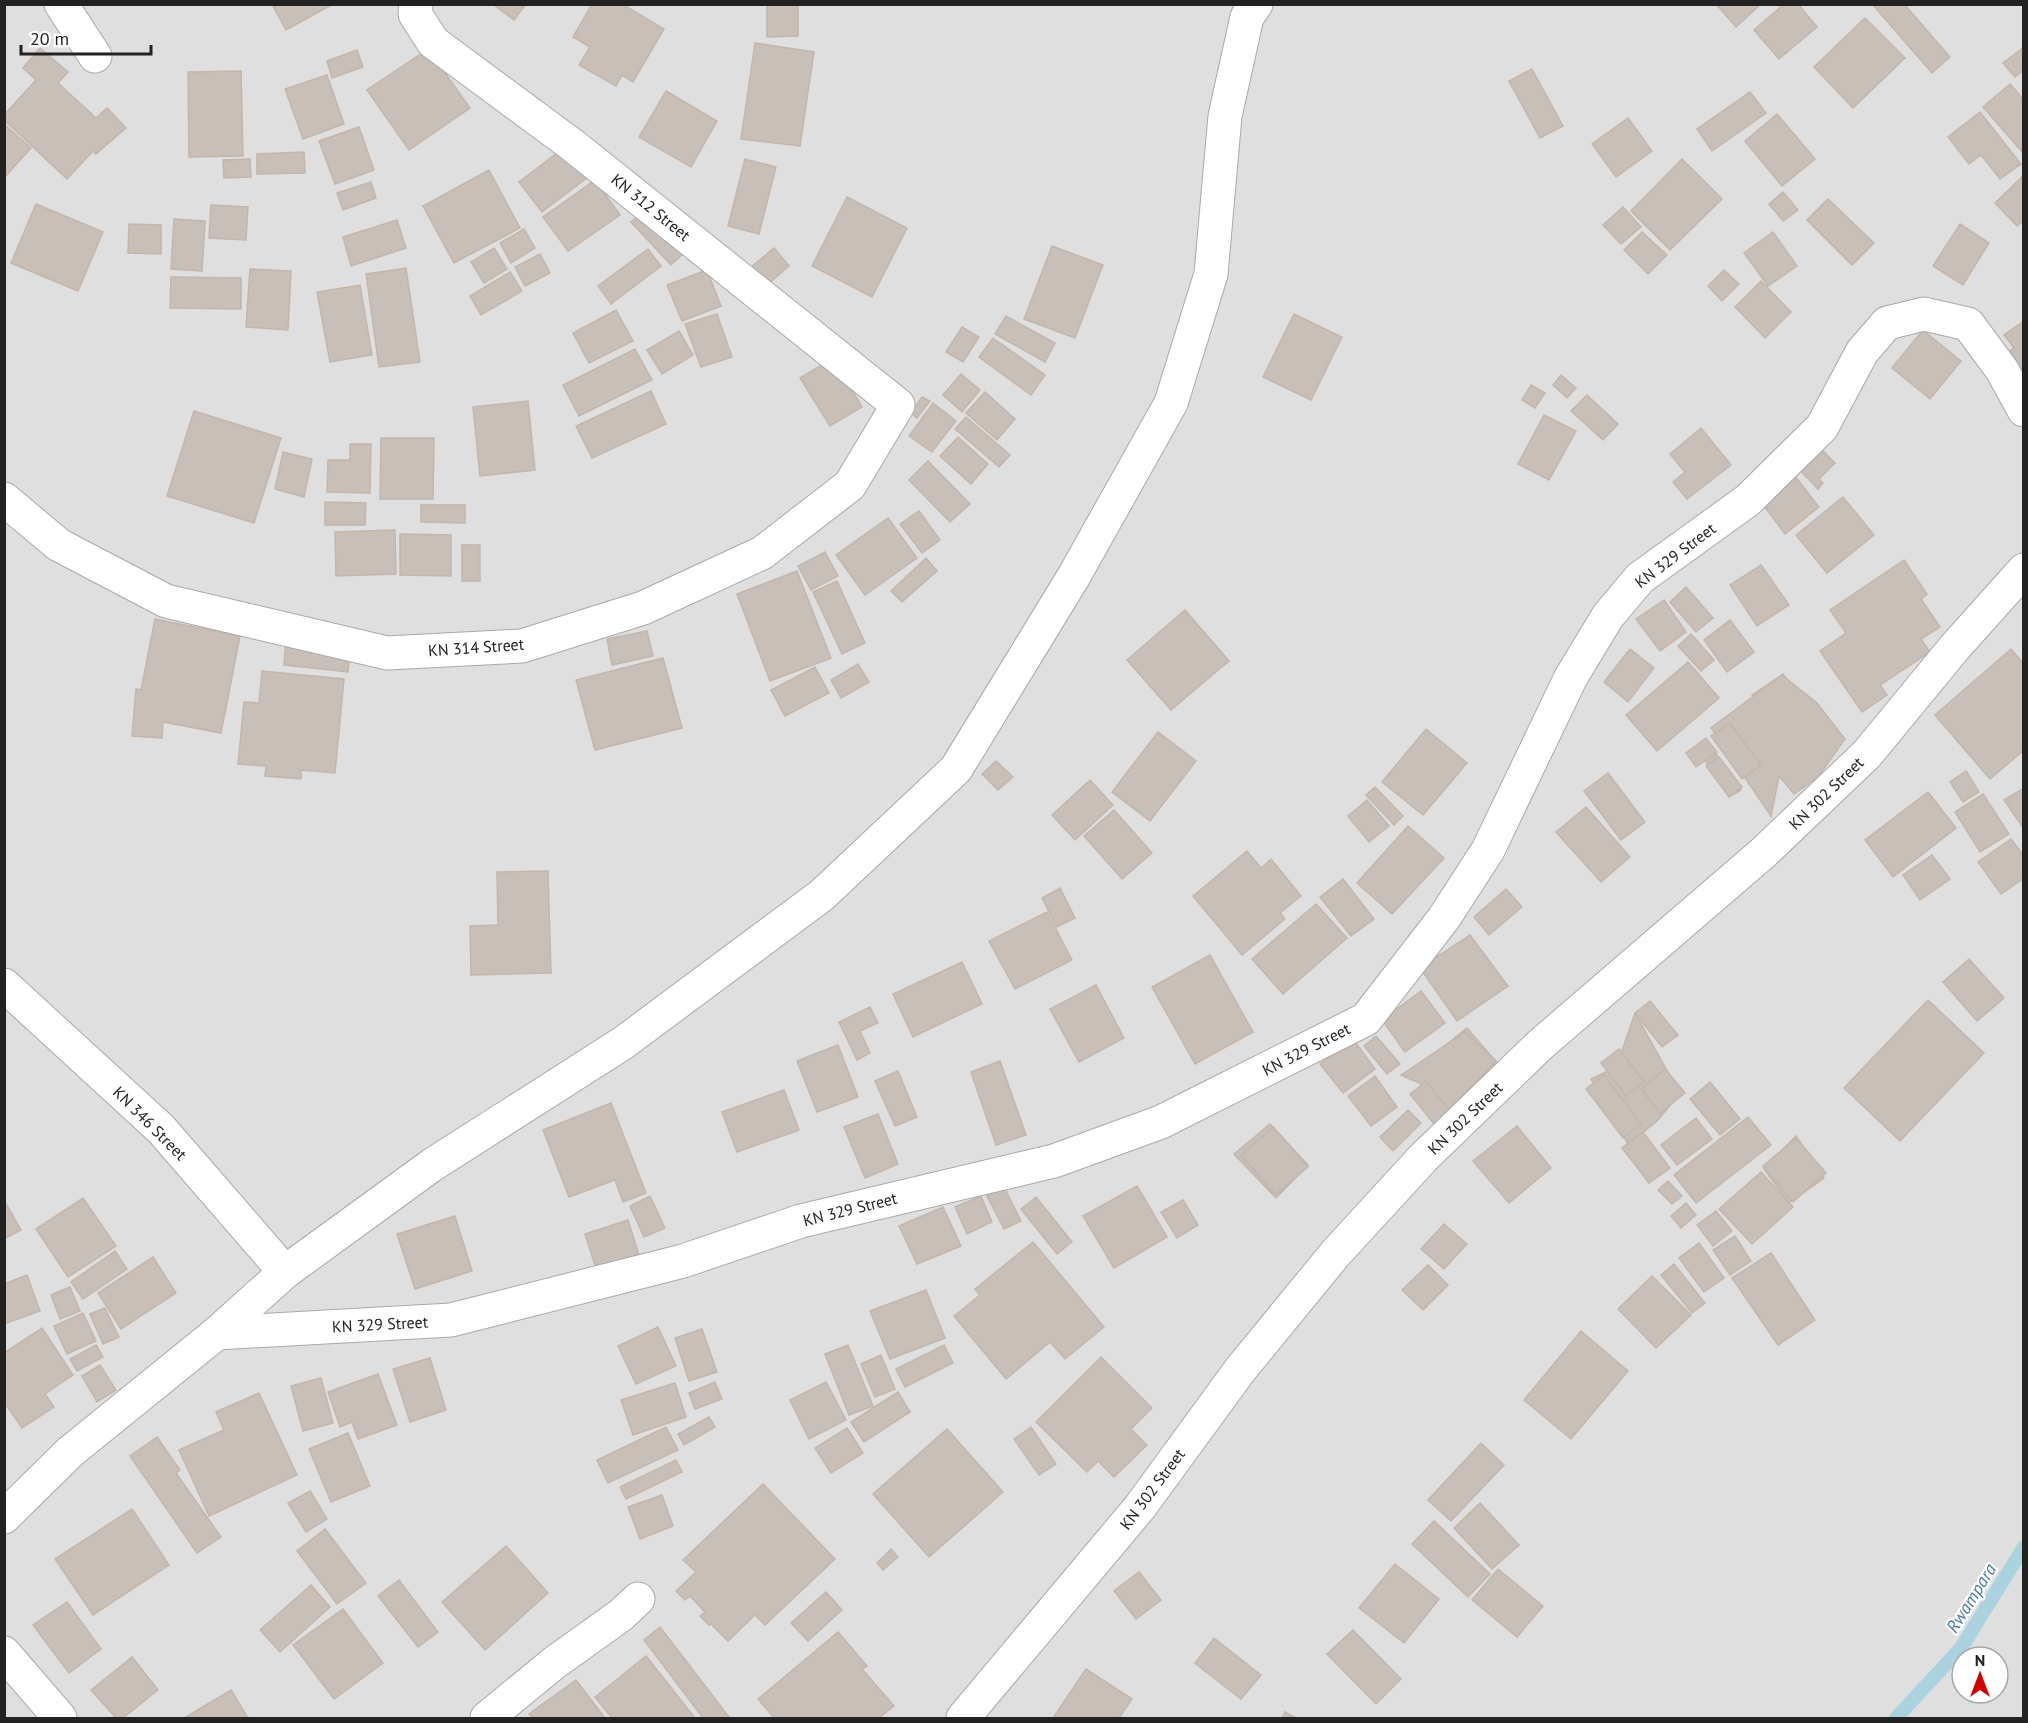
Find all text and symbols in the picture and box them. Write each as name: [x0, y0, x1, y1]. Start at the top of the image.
scale bar: [21, 18, 152, 56]
text: 20 m: [30, 27, 69, 50]
street label: KN 312 Street: [607, 169, 695, 245]
street label: KN 329 Street: [1631, 518, 1720, 592]
street label: KN 314 Street: [427, 634, 525, 660]
street label: KN 302 Street: [1784, 752, 1868, 834]
street label: KN 329 Street: [1259, 1018, 1354, 1080]
street label: KN 302 Street: [1423, 1077, 1507, 1159]
street label: KN 346 Street: [109, 1082, 191, 1164]
street label: KN 329 Street: [801, 1188, 900, 1230]
street label: KN 329 Street: [331, 1311, 429, 1337]
street label: KN 302 Street: [1115, 1444, 1189, 1533]
water label: Rwampara: [1941, 1559, 2001, 1637]
north arrow: [1950, 1645, 2010, 1705]
text: N: [1975, 1650, 1985, 1670]

